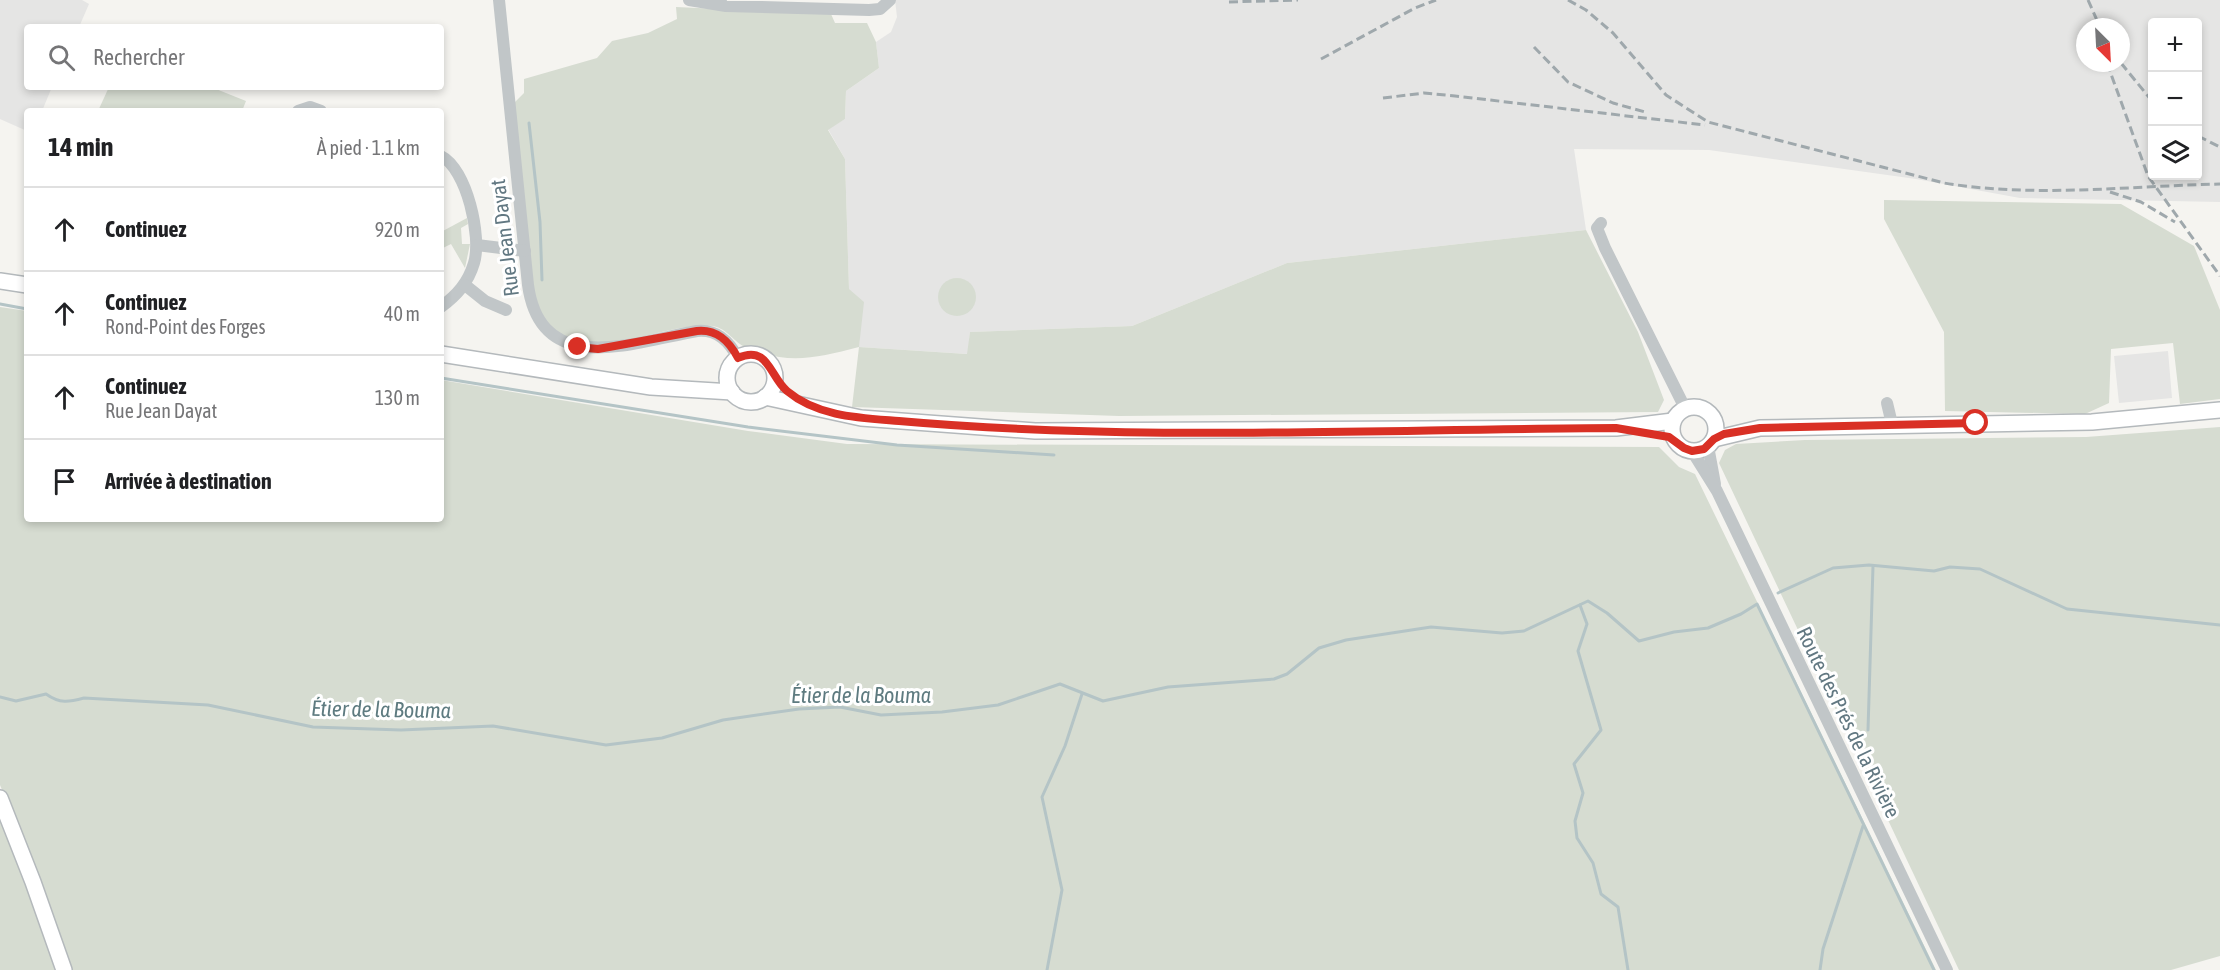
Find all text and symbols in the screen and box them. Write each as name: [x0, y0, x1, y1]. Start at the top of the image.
north arrow: [2076, 18, 2130, 72]
map controls: [2148, 18, 2202, 180]
button: +: [2148, 18, 2202, 72]
search box: [24, 24, 444, 90]
icon: search: [45, 41, 78, 74]
text: Rechercher: [93, 44, 184, 70]
button: −: [2148, 72, 2202, 126]
button: layers: [2148, 126, 2202, 180]
text: 14 min: [48, 132, 113, 162]
text: À pied · 1.1 km: [317, 136, 420, 159]
street label: Rue Jean Dayat: [485, 178, 523, 298]
icon: ahead: [48, 213, 81, 246]
text: Continuez: [105, 216, 187, 242]
text: 920 m: [375, 218, 420, 241]
text: Continuez: [105, 289, 187, 315]
icon: ahead: [48, 297, 81, 330]
text: 40 m: [384, 302, 420, 325]
text: Rond-Point des Forges: [105, 315, 265, 338]
route end: [564, 333, 590, 359]
text: Continuez: [105, 373, 187, 399]
icon: ahead: [48, 381, 81, 414]
text: 130 m: [375, 386, 420, 409]
text: Rue Jean Dayat: [105, 399, 217, 422]
route start: [1962, 409, 1988, 435]
icon: arrive: [48, 465, 81, 498]
text: Arrivée à destination: [105, 468, 272, 494]
street label: Route des Prés de la Rivière: [1792, 623, 1906, 821]
water label: Étier de la Bouma: [791, 682, 931, 708]
water label: Étier de la Bouma: [311, 695, 451, 723]

